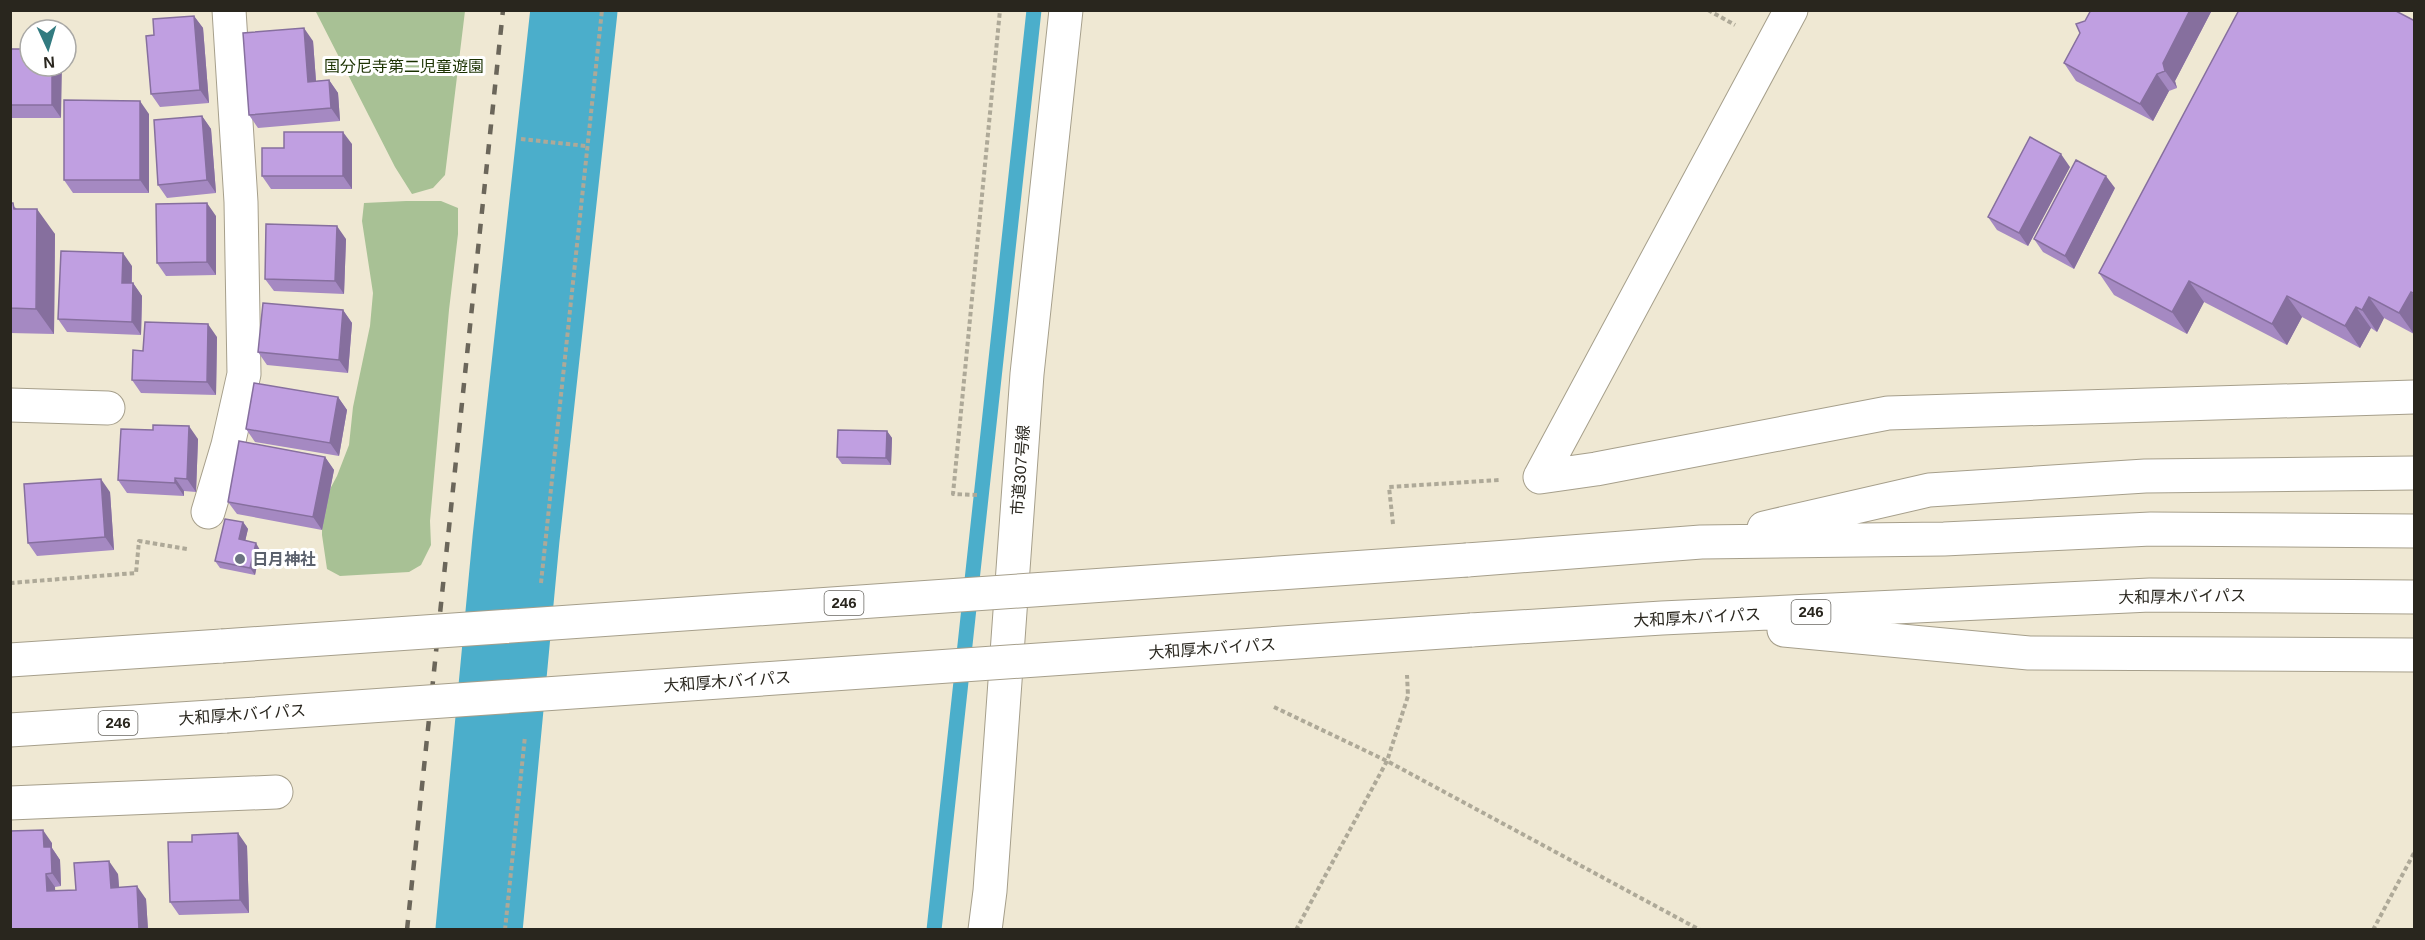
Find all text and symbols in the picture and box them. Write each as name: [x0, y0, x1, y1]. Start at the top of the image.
north arrow: [18, 18, 78, 78]
text: N: [43, 54, 55, 71]
park label: 国分尼寺第二児童遊園: [324, 58, 484, 75]
street label: 市道307号線: [1009, 424, 1032, 516]
place label: 日月神社: [252, 550, 316, 568]
marker: 日月神社: [233, 552, 247, 566]
street label: 大和厚木バイパス: [2118, 587, 2246, 606]
road number: 246: [824, 591, 864, 615]
road number: 246: [1792, 600, 1830, 624]
street label: 大和厚木バイパス: [1633, 606, 1761, 629]
street label: 大和厚木バイパス: [1148, 636, 1276, 661]
street label: 大和厚木バイパス: [663, 669, 791, 694]
street label: 大和厚木バイパス: [178, 702, 306, 727]
road number: 246: [98, 711, 138, 735]

